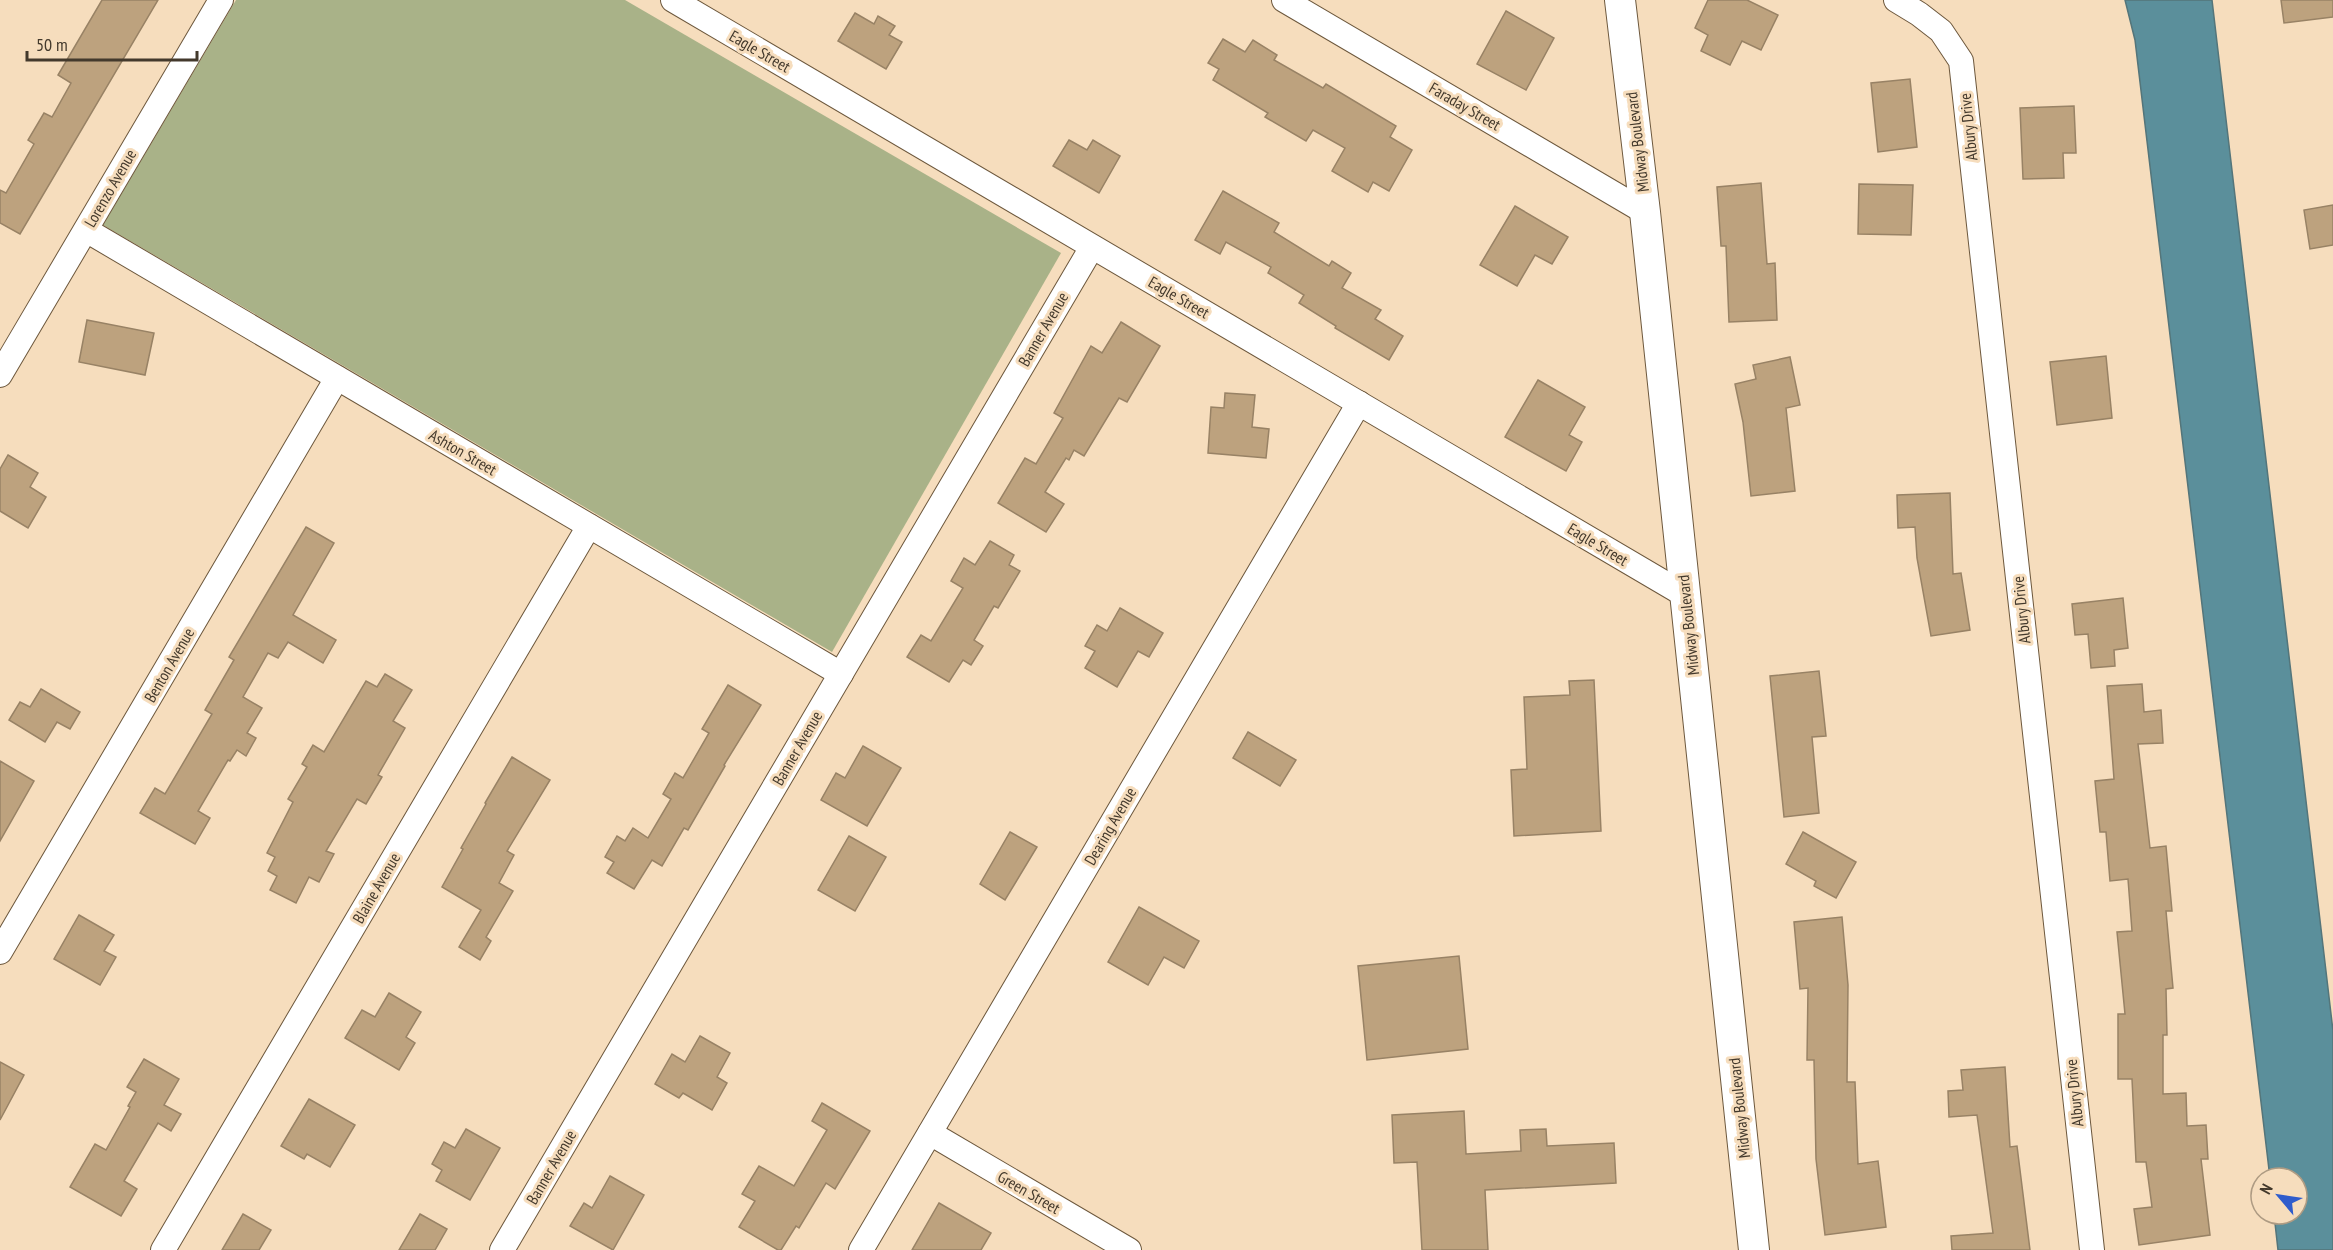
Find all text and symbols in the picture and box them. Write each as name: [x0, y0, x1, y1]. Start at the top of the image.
scale bar: [27, 24, 196, 62]
street label: Eagle Street: [726, 26, 795, 77]
text: 50 m: [36, 33, 68, 56]
street label: Faraday Street: [1426, 78, 1505, 135]
street label: Midway Boulevard: [1621, 91, 1653, 193]
street label: Albury Drive: [1955, 92, 1981, 162]
street label: Lorenzo Avenue: [80, 145, 140, 231]
street label: Eagle Street: [1145, 272, 1214, 323]
street label: Banner Avenue: [1014, 288, 1072, 370]
street label: Ashton Street: [426, 425, 501, 480]
street label: Eagle Street: [1564, 518, 1632, 570]
street label: Midway Boulevard: [1673, 574, 1703, 676]
street label: Albury Drive: [2008, 575, 2034, 645]
street label: Benton Avenue: [140, 624, 198, 706]
street label: Banner Avenue: [768, 707, 826, 789]
street label: Dearing Avenue: [1080, 783, 1140, 869]
street label: Blaine Avenue: [348, 849, 404, 927]
street label: Midway Boulevard: [1724, 1057, 1754, 1159]
street label: Albury Drive: [2061, 1058, 2087, 1128]
street label: Banner Avenue: [522, 1126, 580, 1208]
street label: Green Street: [994, 1166, 1064, 1218]
north arrow: [2249, 1166, 2309, 1226]
text: N: [2255, 1180, 2277, 1197]

